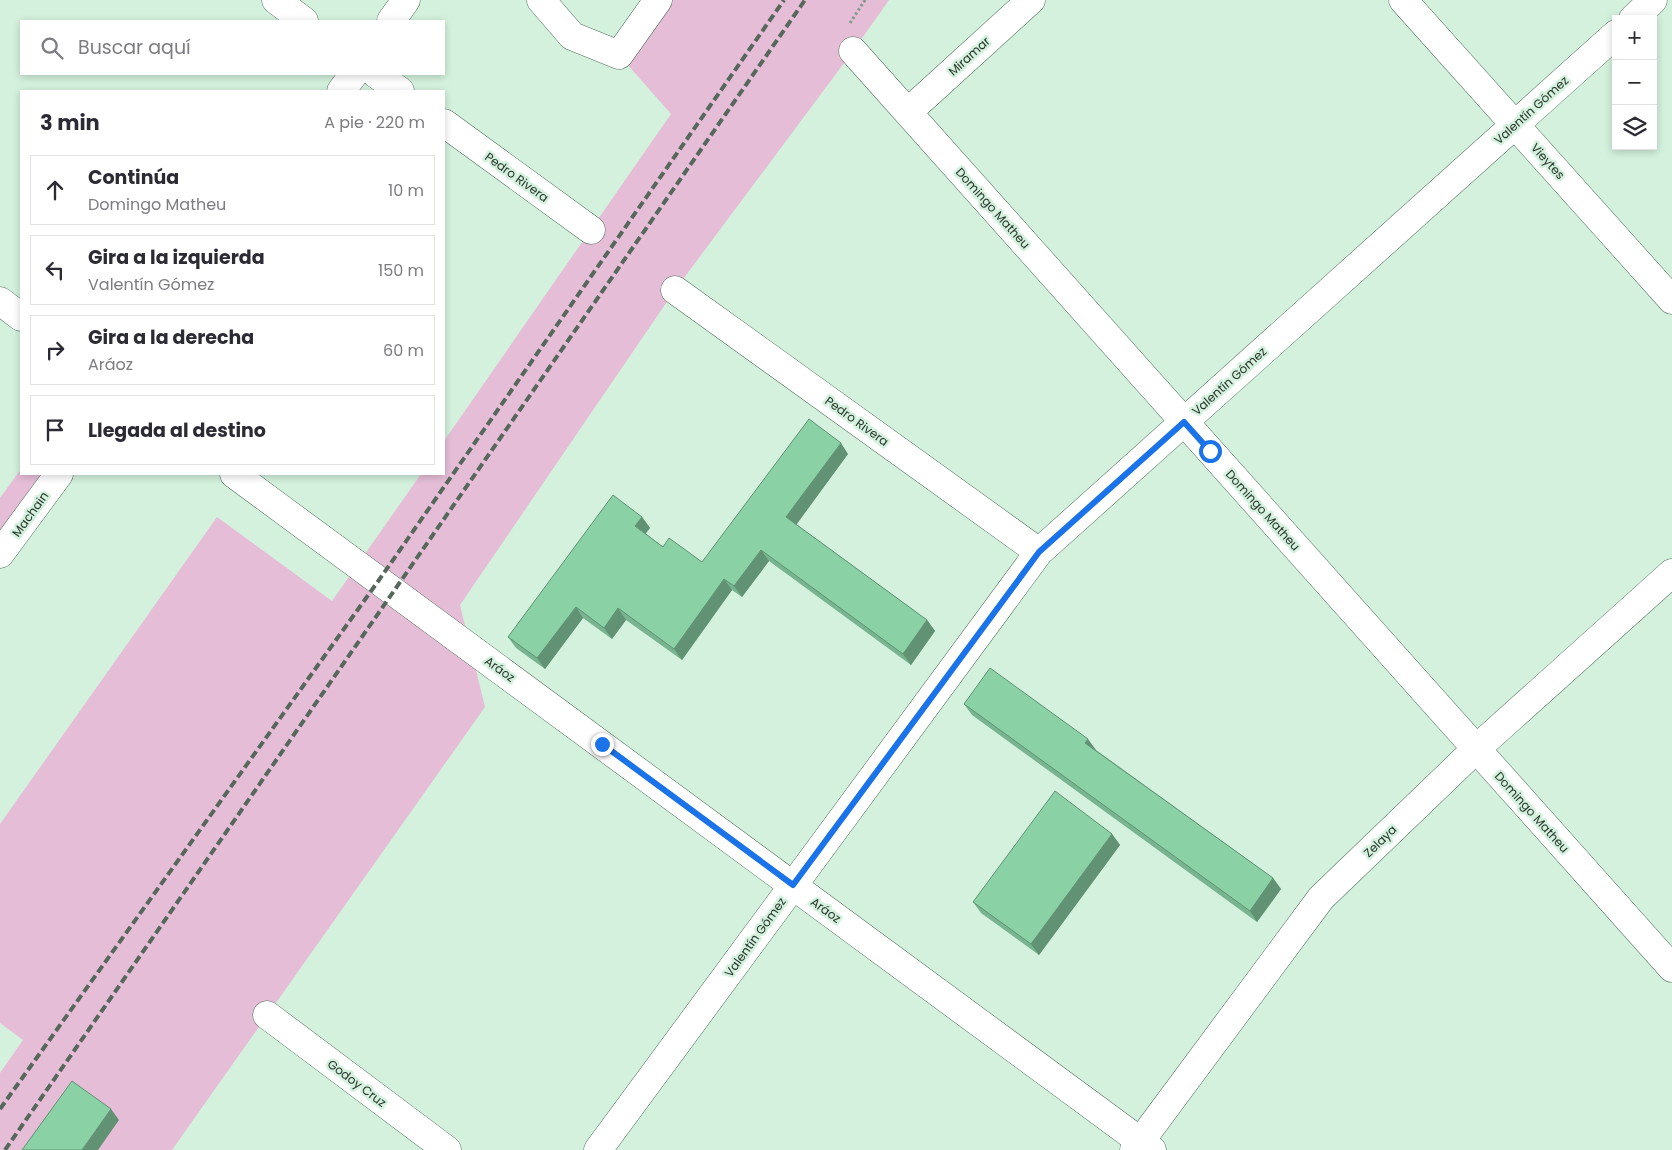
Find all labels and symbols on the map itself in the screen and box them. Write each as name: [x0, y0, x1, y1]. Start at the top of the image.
street label: Miramar: [944, 32, 994, 79]
street label: Valentín Gómez: [1490, 72, 1572, 148]
street label: Vieytes: [1527, 139, 1569, 183]
street label: Pedro Rivera: [482, 148, 552, 206]
street label: Domingo Matheu: [952, 164, 1034, 252]
street label: Valentín Gómez: [1188, 343, 1270, 419]
street label: Pedro Rivera: [822, 392, 892, 450]
route start: [1199, 440, 1222, 463]
street label: Domingo Matheu: [1222, 466, 1304, 554]
street label: Machain: [8, 488, 52, 540]
street label: Aráoz: [481, 652, 519, 686]
route end: [591, 733, 614, 756]
street label: Domingo Matheu: [1491, 768, 1573, 856]
street label: Zelaya: [1360, 821, 1400, 861]
street label: Aráoz: [807, 893, 845, 927]
street label: Valentín Gómez: [720, 894, 790, 980]
street label: Godoy Cruz: [324, 1055, 390, 1111]

